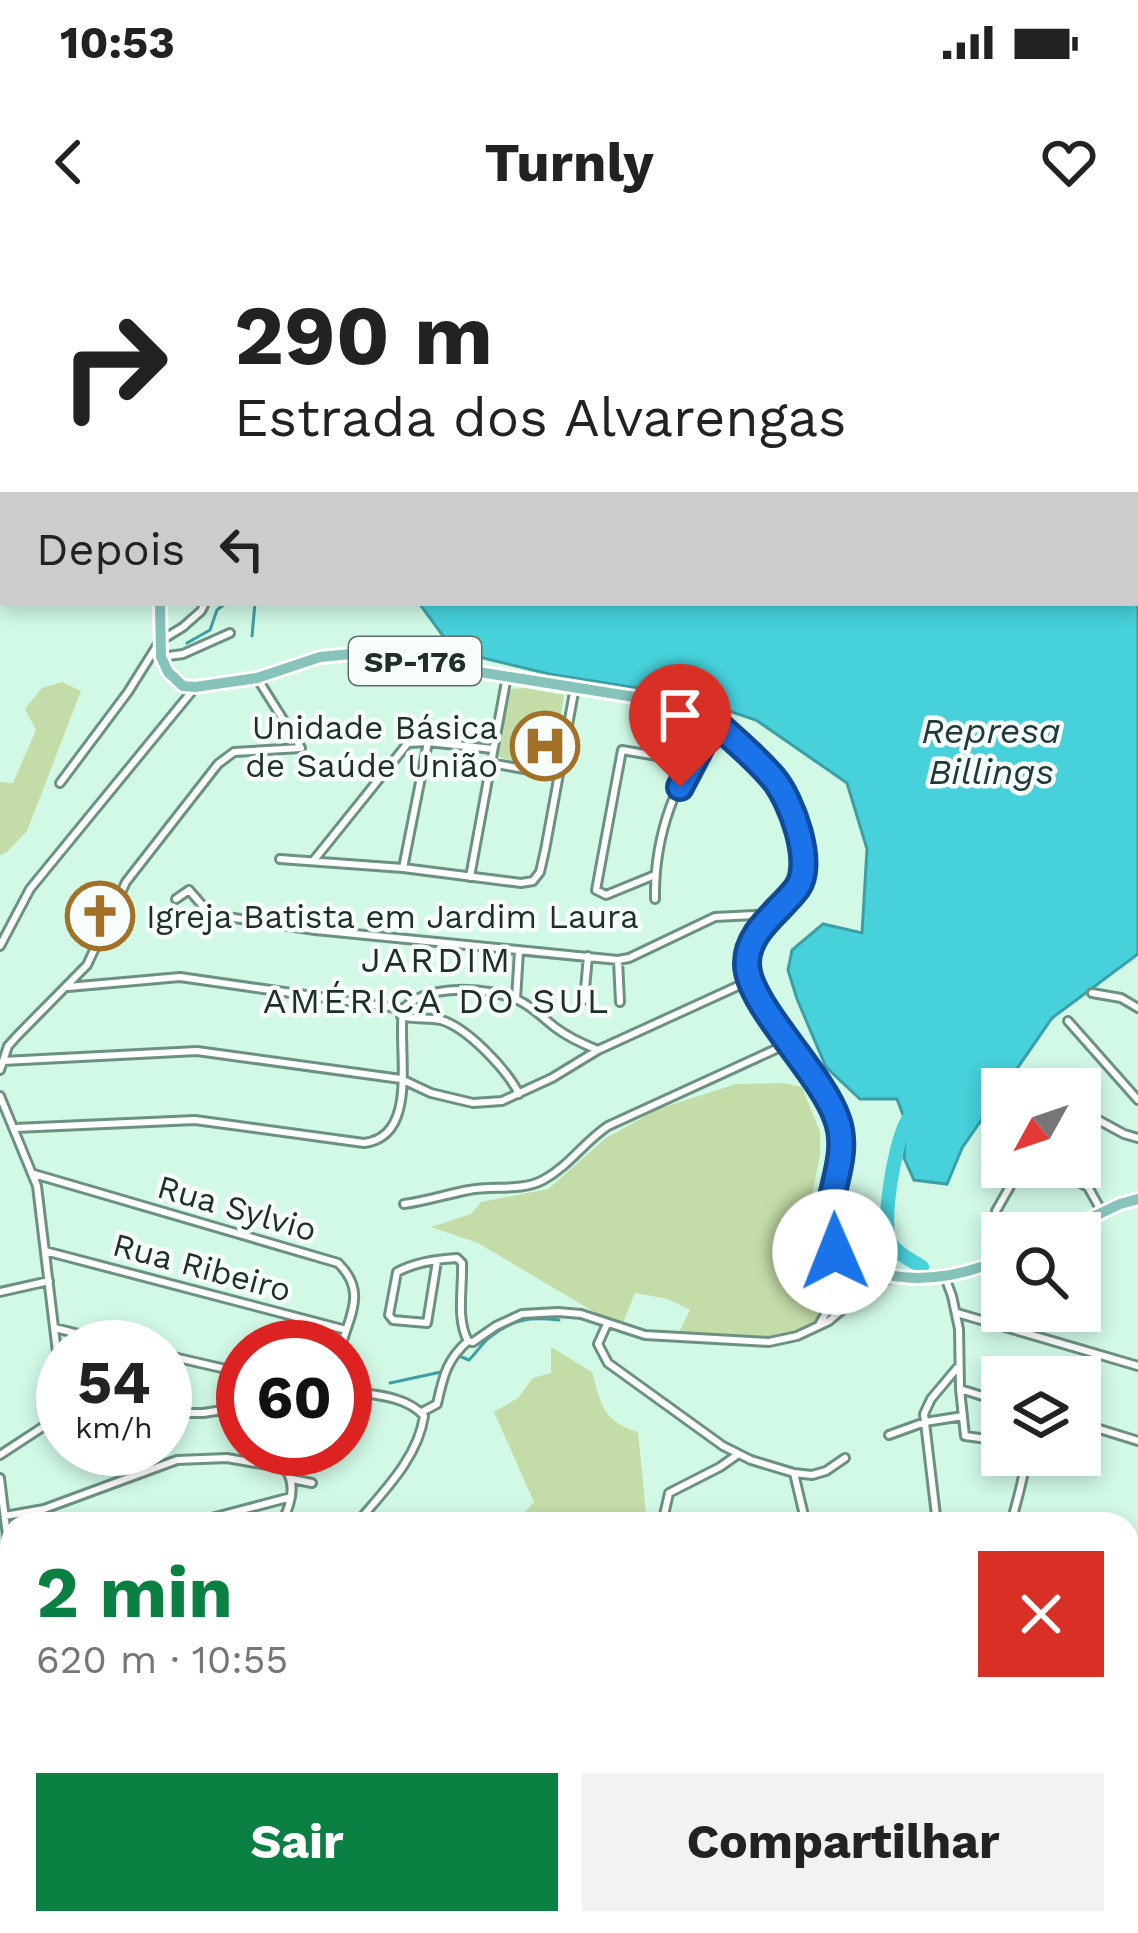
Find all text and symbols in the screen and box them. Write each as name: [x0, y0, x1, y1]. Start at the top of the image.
text: 10:53: [60, 16, 175, 69]
icon: back: [36, 129, 102, 195]
icon: heart: [1036, 129, 1102, 195]
text: Turnly: [484, 131, 654, 194]
text: 290 m: [234, 286, 493, 384]
icon: right: [36, 288, 192, 444]
text: Estrada dos Alvarengas: [234, 386, 846, 449]
icon: left: [209, 516, 275, 582]
text: Depois: [36, 523, 185, 576]
road number: SP-176: [349, 637, 481, 685]
pin: [629, 664, 731, 787]
icon: arrive: [647, 682, 713, 748]
place label: Unidade Básica de Saúde União: [245, 708, 498, 785]
water label: Represa Billings: [921, 710, 1061, 793]
hospital icon: Unidade Básica de Saúde União: [510, 711, 580, 781]
church icon: Igreja Batista em Jardim Laura: [65, 881, 135, 951]
place label: Igreja Batista em Jardim Laura: [146, 897, 639, 936]
district label: JARDIM AMÉRICA DO SUL: [263, 939, 611, 1022]
north arrow: [981, 1068, 1101, 1188]
map controls: [981, 1068, 1101, 1476]
street label: Rua Sylvio: [153, 1167, 321, 1249]
position arrow: [772, 1189, 898, 1315]
button: search: [981, 1212, 1101, 1332]
street label: Rua Ribeiro: [109, 1224, 295, 1310]
speed limit sign: 60: [216, 1320, 372, 1476]
text: 54: [77, 1347, 151, 1418]
button: layers: [981, 1356, 1101, 1476]
text: km/h: [75, 1410, 153, 1445]
text: 2 min: [36, 1550, 233, 1634]
button: close: [978, 1551, 1104, 1677]
text: 620 m · 10:55: [36, 1637, 288, 1682]
button: Sair: [36, 1773, 558, 1911]
button: Compartilhar: [582, 1773, 1104, 1911]

